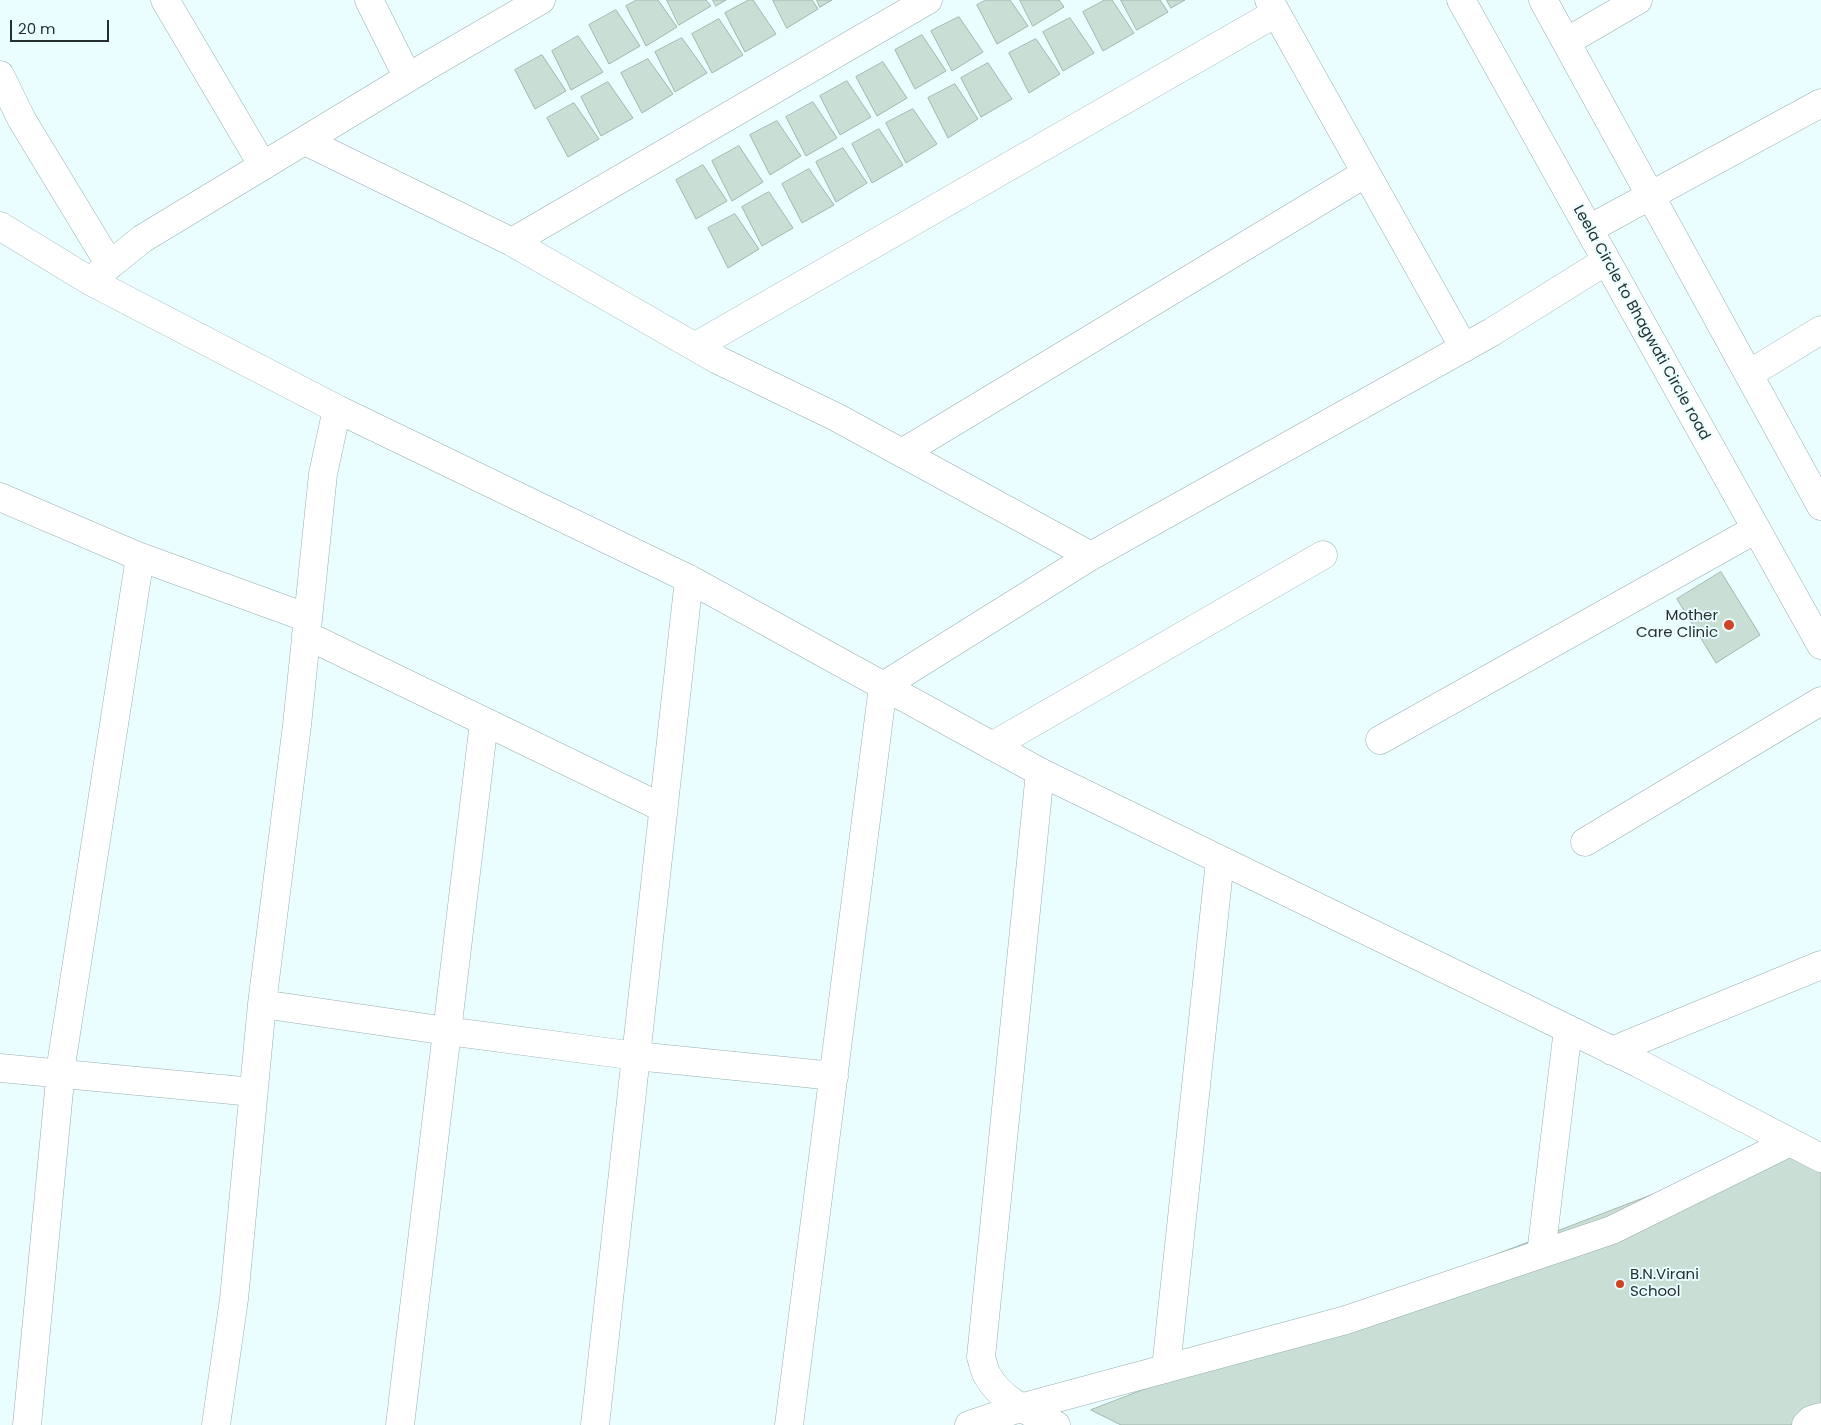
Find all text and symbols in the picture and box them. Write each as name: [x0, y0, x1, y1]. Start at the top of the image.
scale bar: [12, 10, 111, 42]
text: 20 m: [18, 18, 56, 39]
street label: Leela Circle to Bhagwati Circle road: [1569, 202, 1713, 444]
place label: Mother Care Clinic: [1636, 607, 1718, 642]
marker: Mother Care Clinic: [1722, 618, 1736, 632]
place label: B.N.Virani School: [1630, 1266, 1699, 1301]
marker: B.N.Virani School: [1614, 1278, 1626, 1290]

